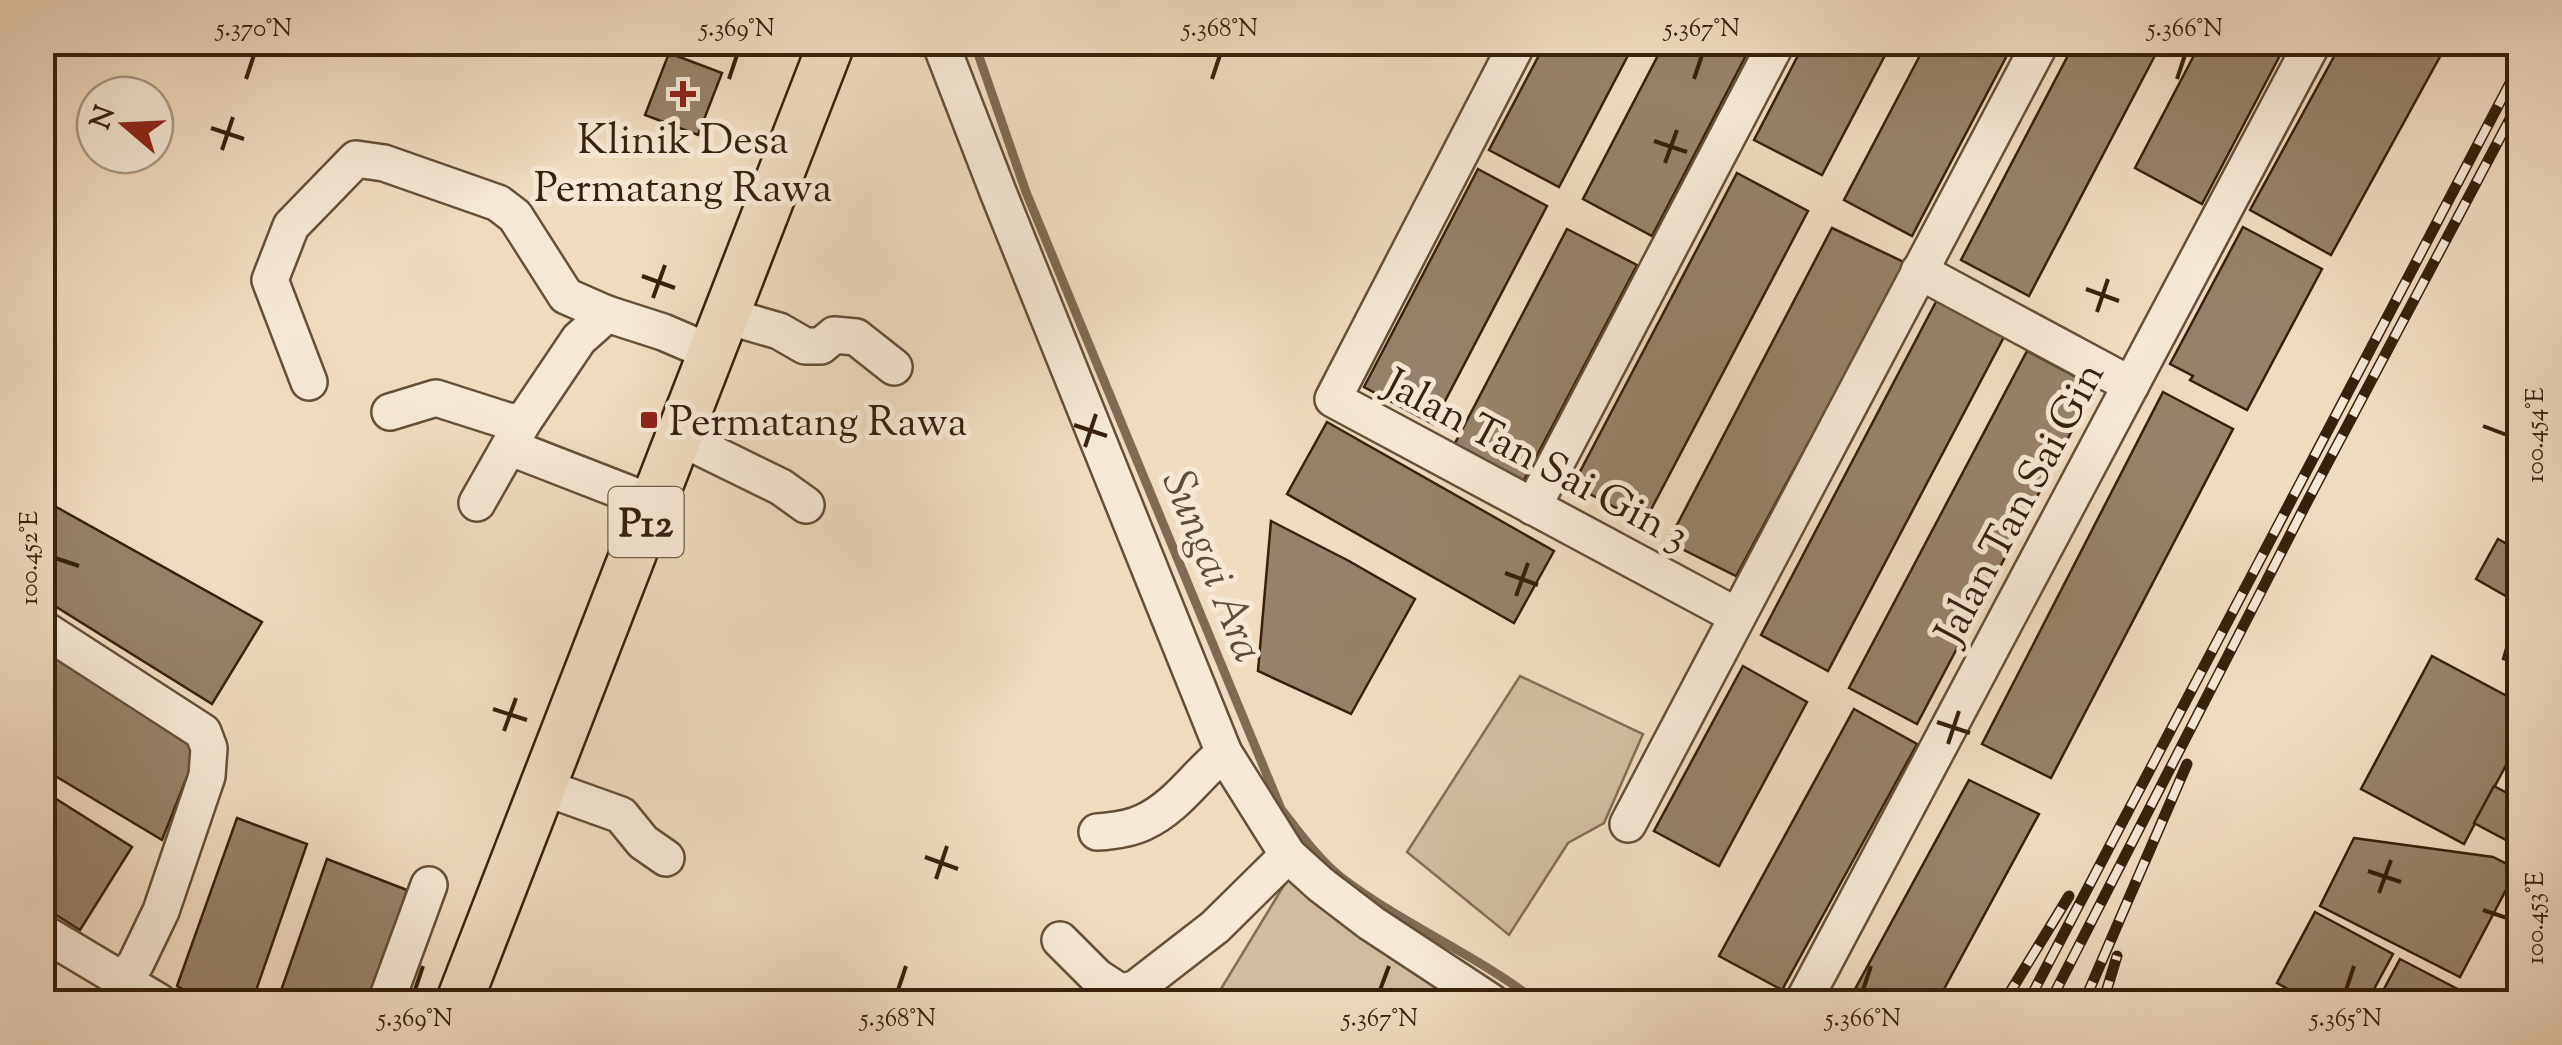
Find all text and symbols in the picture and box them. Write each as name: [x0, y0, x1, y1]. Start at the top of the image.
text: 5.370°N: [214, 12, 292, 48]
text: 5.369°N: [697, 12, 775, 48]
text: 5.368°N: [1180, 12, 1258, 48]
text: 5.367°N: [1662, 12, 1740, 48]
text: 5.366°N: [2145, 12, 2223, 48]
north arrow: [75, 75, 175, 175]
marker: Klinik Desa Permatang Rawa: [670, 81, 696, 107]
text: N: [82, 101, 127, 135]
place label: Klinik Desa Permatang Rawa: [534, 113, 832, 221]
street label: Jalan Tan Sai Gin: [1922, 353, 2122, 658]
street label: Jalan Tan Sai Gin 3: [1371, 356, 1699, 568]
text: 100.454°E: [2519, 387, 2555, 483]
place label: Permatang Rawa: [669, 395, 967, 455]
marker: Permatang Rawa: [638, 409, 660, 431]
water label: Sungai Ara: [1142, 462, 1278, 673]
road number: P12: [608, 487, 684, 557]
text: 100.452°E: [13, 511, 49, 605]
text: 100.453°E: [2519, 872, 2555, 964]
text: 5.369°N: [375, 1002, 453, 1038]
text: 5.368°N: [858, 1002, 936, 1038]
text: 5.367°N: [1340, 1002, 1418, 1038]
text: 5.366°N: [1823, 1002, 1901, 1038]
text: 5.365°N: [2308, 1002, 2382, 1038]

